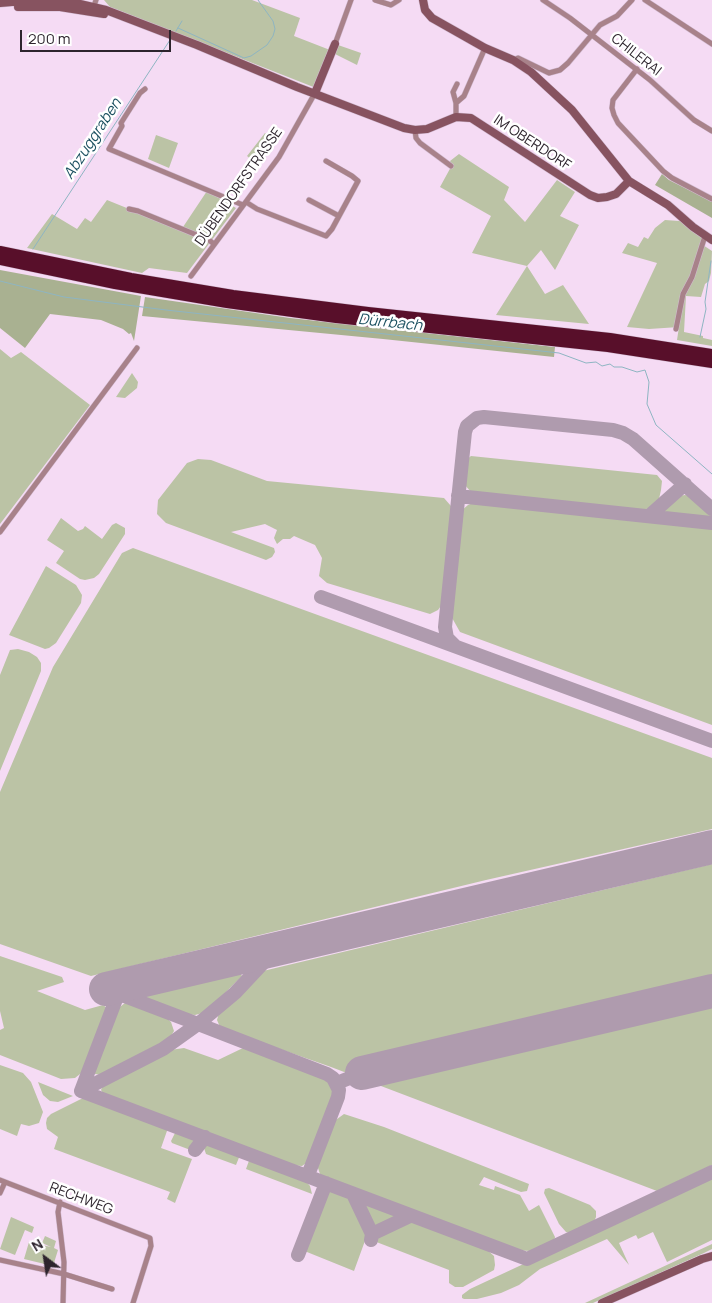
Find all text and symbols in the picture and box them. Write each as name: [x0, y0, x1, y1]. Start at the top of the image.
scale bar: [22, 20, 174, 52]
text: 200 m: [28, 28, 71, 49]
street label: CHILERAI: [608, 30, 664, 80]
water label: Abzuggraben: [60, 95, 126, 183]
street label: IM OBERDORF: [490, 112, 574, 174]
street label: DÜBENDORFSTRASSE: [192, 125, 286, 249]
water label: Dürrbach: [357, 311, 423, 335]
street label: RECHWEG: [47, 1179, 115, 1219]
north arrow: [20, 1233, 70, 1283]
text: N: [28, 1234, 46, 1255]

